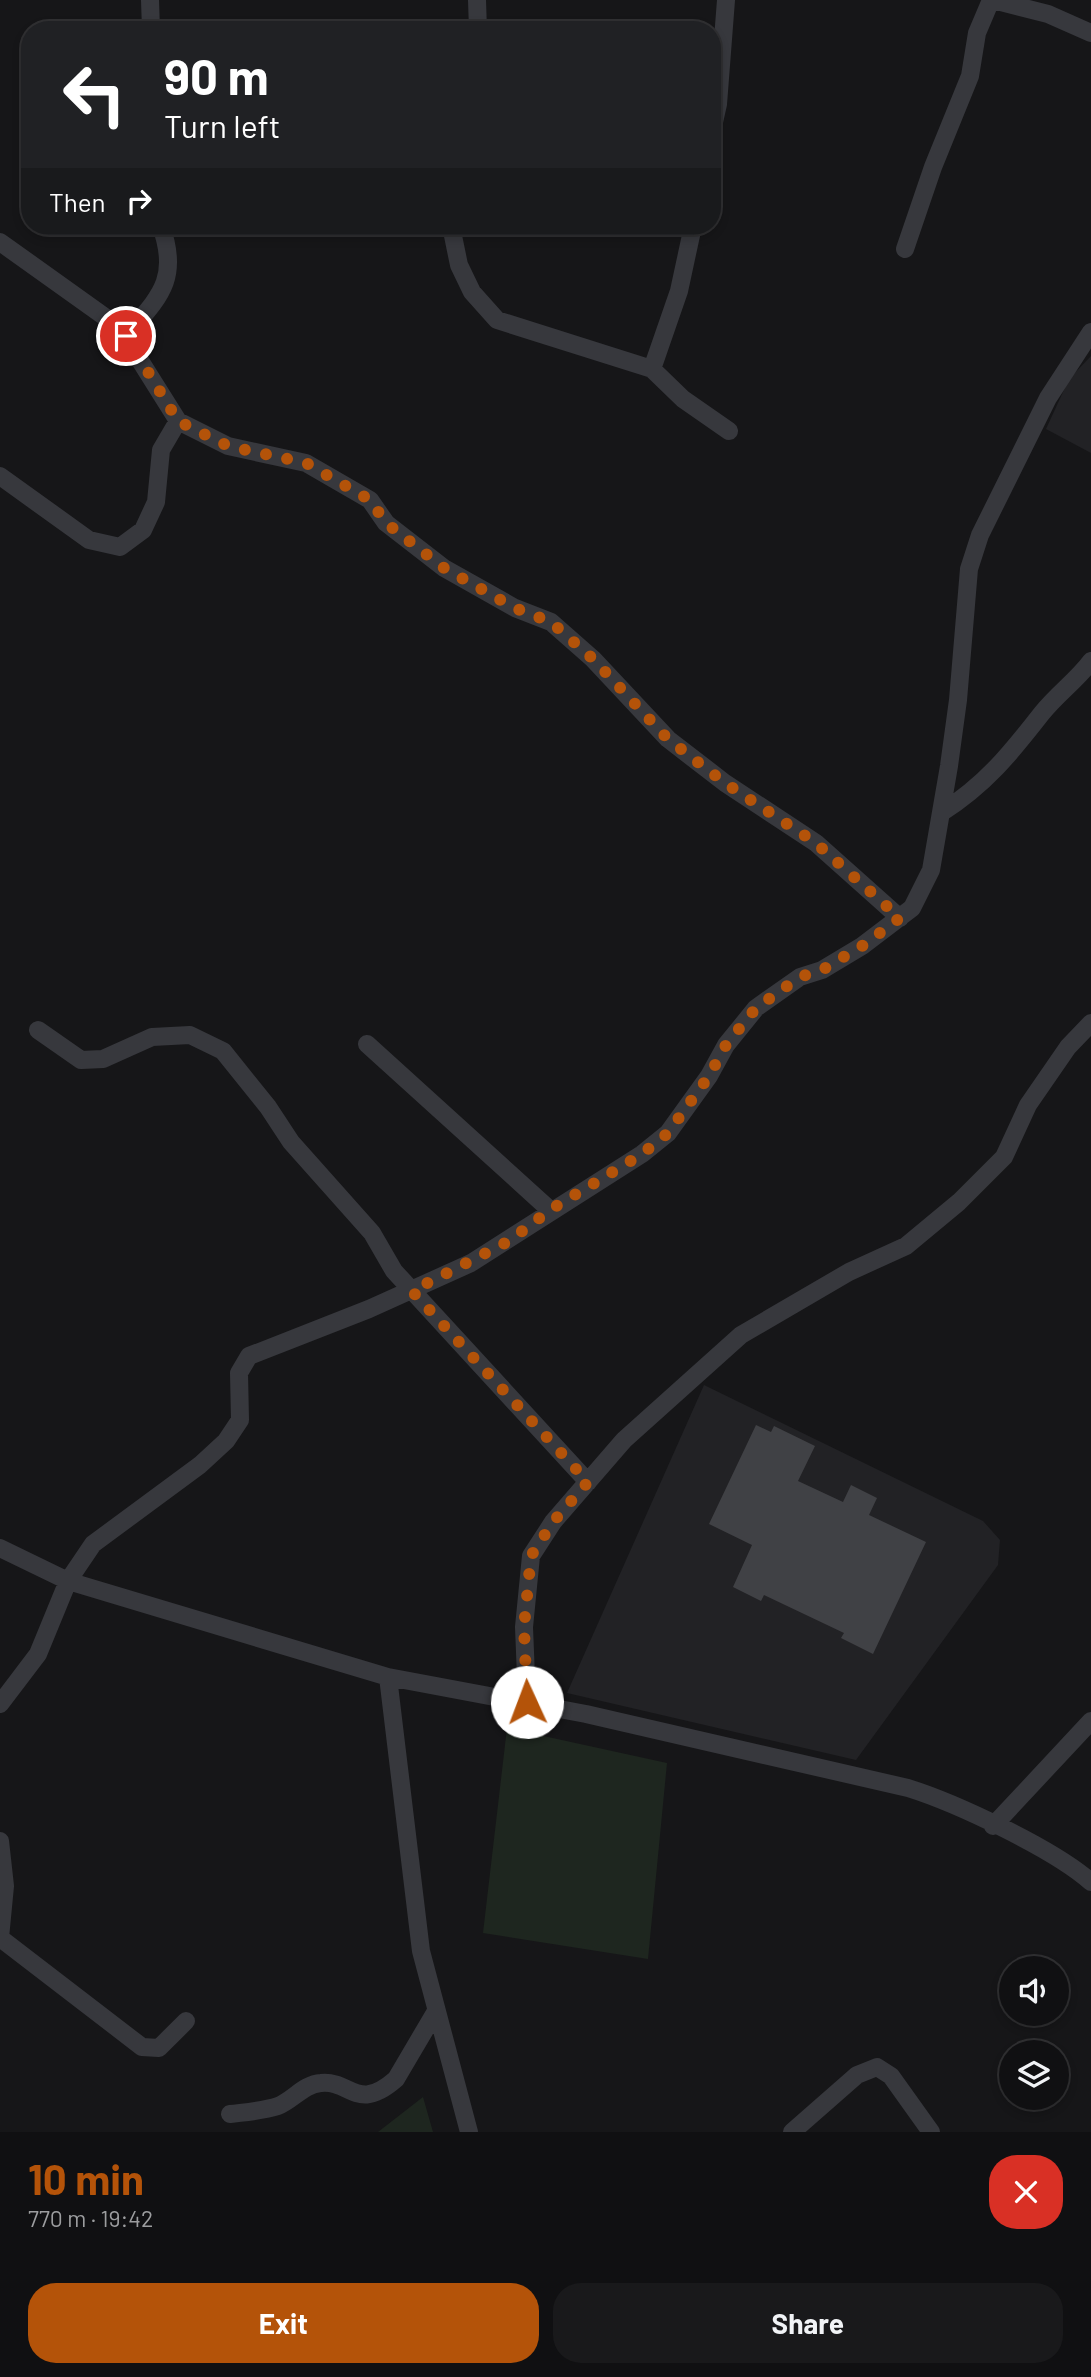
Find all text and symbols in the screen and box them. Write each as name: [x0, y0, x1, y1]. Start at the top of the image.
text: 90 m: [164, 46, 269, 105]
icon: left: [49, 49, 140, 140]
text: Turn left: [164, 106, 281, 144]
icon: right: [120, 182, 158, 220]
text: Then: [49, 186, 106, 217]
pin: [96, 306, 156, 366]
icon: arrive: [107, 317, 145, 355]
position arrow: [490, 1665, 564, 1739]
map controls: [999, 1956, 1069, 2110]
button: sound: [999, 1956, 1069, 2026]
button: layers: [999, 2040, 1069, 2110]
text: 10 min: [28, 2153, 144, 2203]
button: close: [989, 2155, 1063, 2229]
text: 770 m · 19:42: [28, 2204, 153, 2232]
button: Exit: [28, 2283, 539, 2363]
button: Share: [553, 2283, 1063, 2363]

